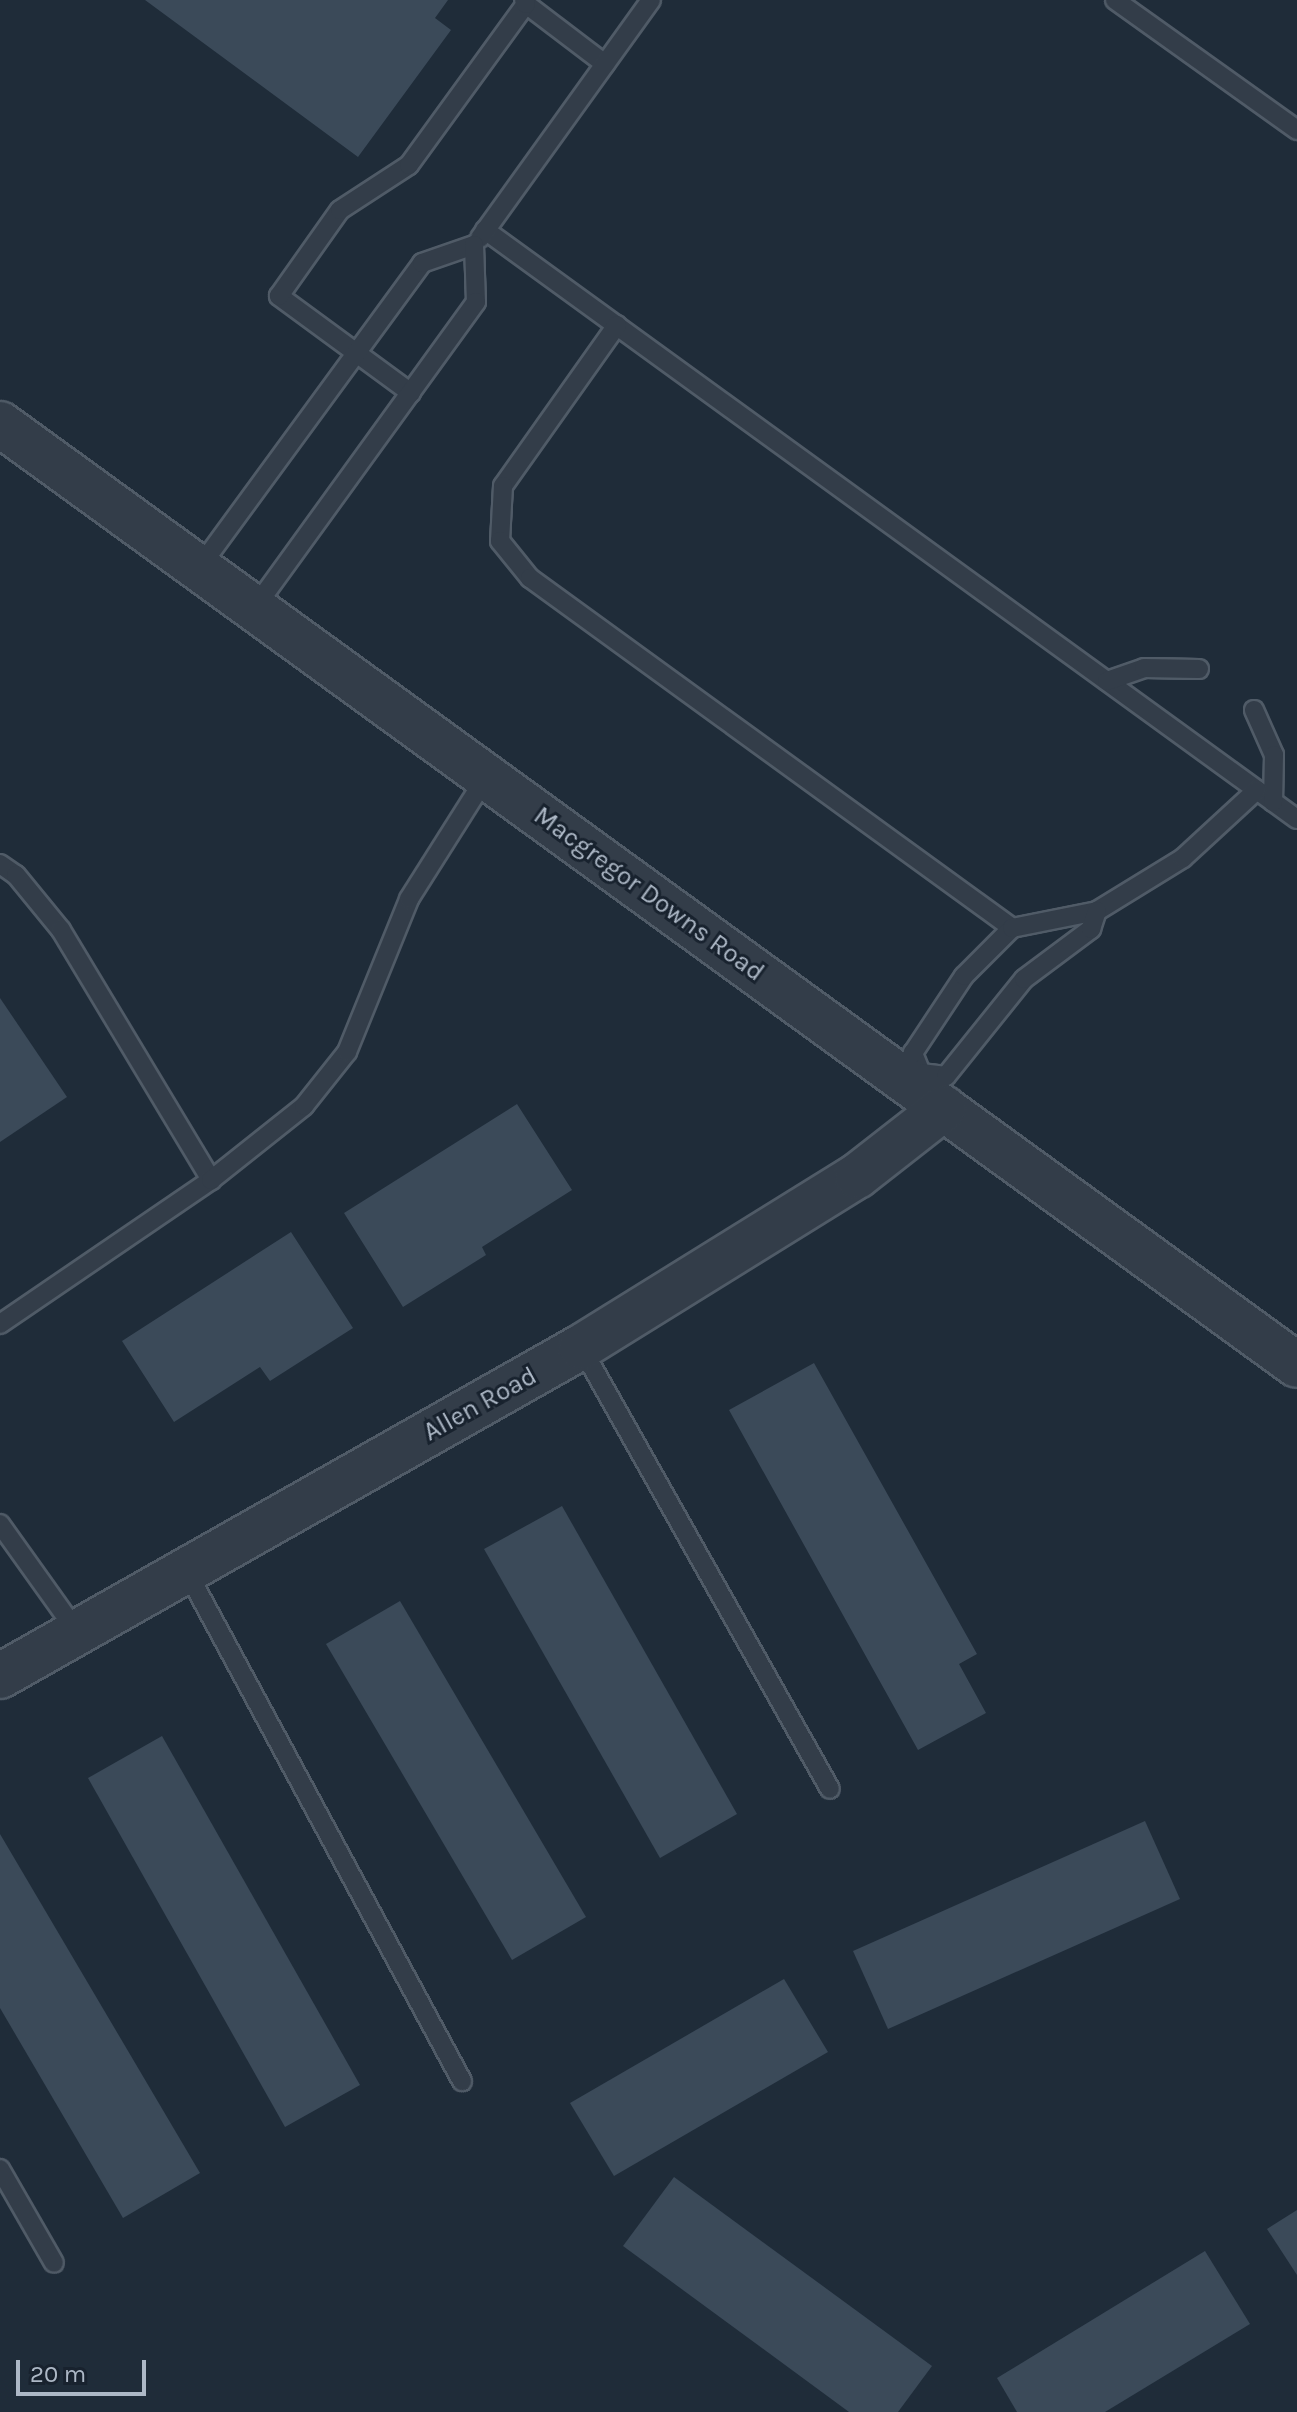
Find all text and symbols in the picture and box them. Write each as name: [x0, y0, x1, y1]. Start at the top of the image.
street label: Macgregor Downs Road: [528, 800, 770, 988]
street label: Allen Road: [418, 1360, 542, 1448]
scale bar: [20, 2344, 150, 2394]
text: 20 m: [30, 2360, 86, 2388]

